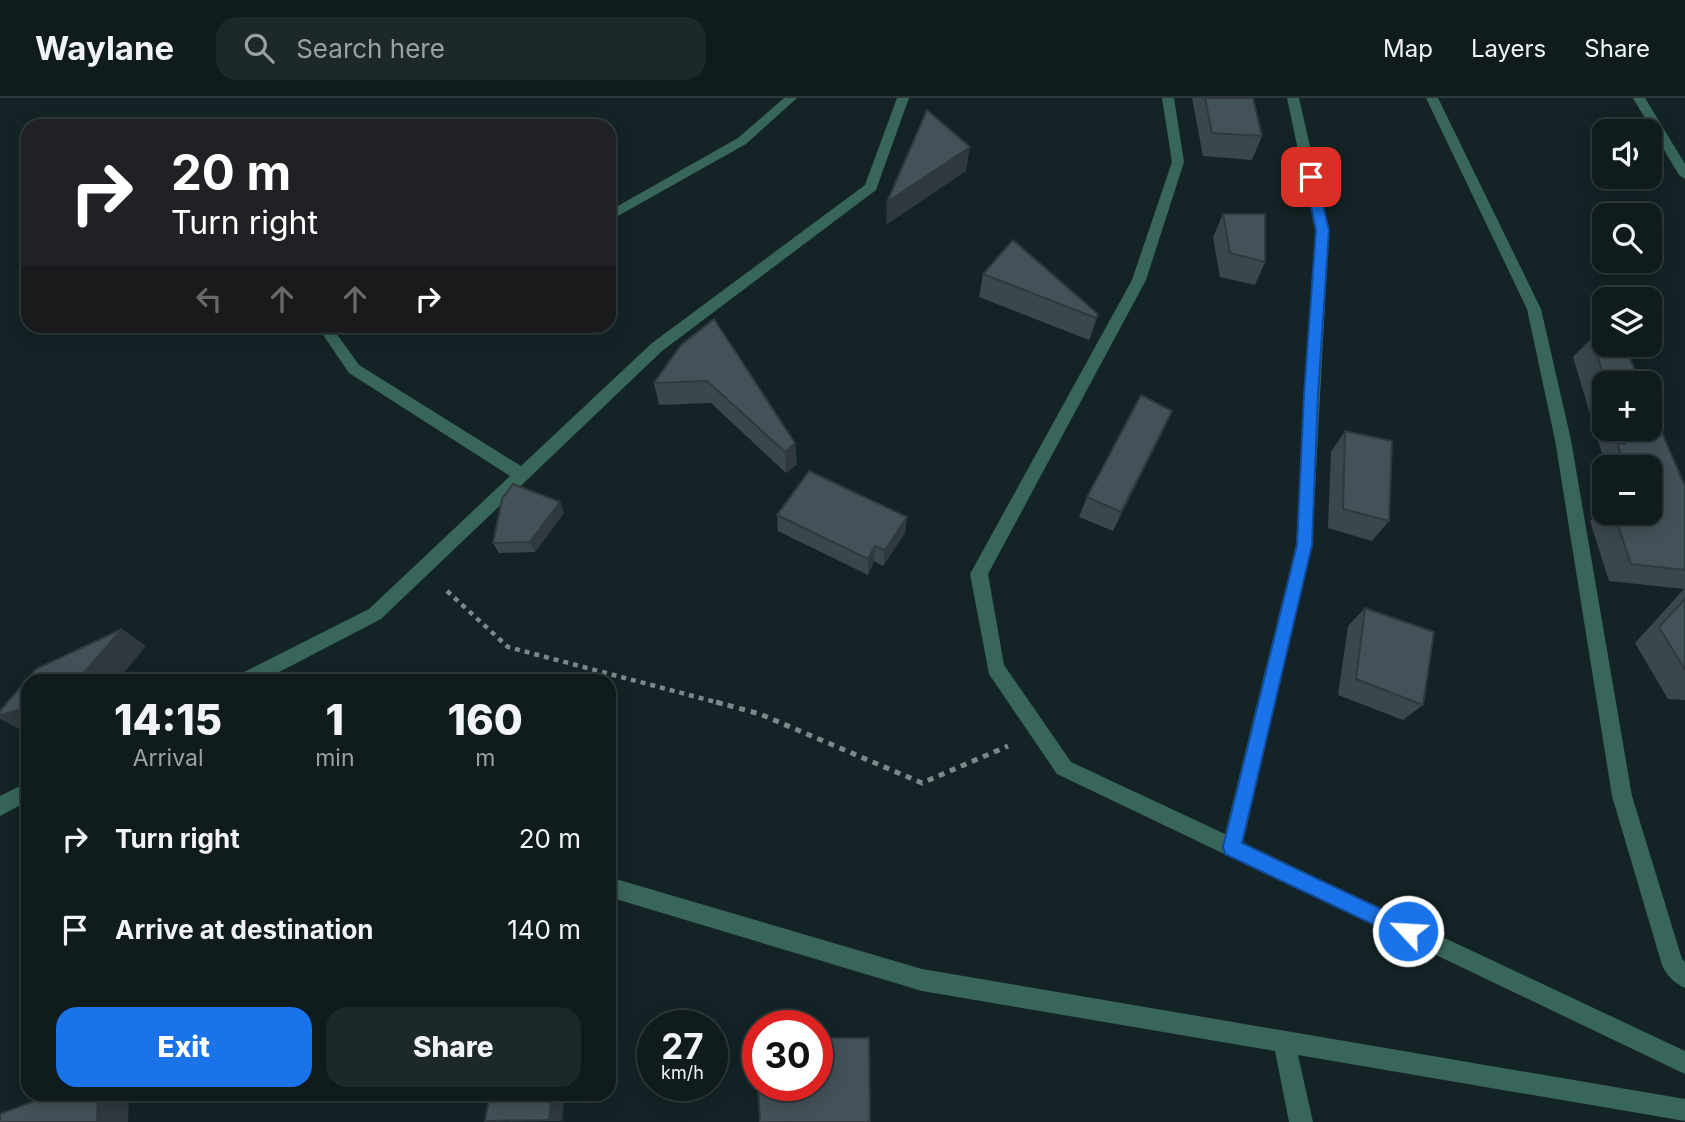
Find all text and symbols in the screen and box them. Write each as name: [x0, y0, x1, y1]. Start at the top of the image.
search box: [216, 17, 706, 80]
text: Waylane: [35, 28, 174, 68]
icon: search: [240, 29, 278, 67]
text: Search here: [296, 33, 445, 64]
text: Map: [1383, 34, 1433, 63]
text: Layers: [1471, 34, 1546, 63]
text: Share: [1584, 34, 1650, 63]
map controls: [1592, 119, 1662, 525]
button: sound: [1592, 119, 1662, 189]
text: 20 m: [171, 143, 291, 202]
icon: right: [56, 147, 147, 238]
pin: [1281, 147, 1341, 207]
icon: arrive: [1292, 158, 1330, 196]
text: Turn right: [171, 203, 318, 242]
button: search: [1592, 203, 1662, 273]
icon: left: [190, 280, 228, 318]
icon: ahead: [263, 280, 301, 318]
icon: ahead: [336, 280, 374, 318]
icon: right: [409, 280, 447, 318]
button: layers: [1592, 287, 1662, 357]
button: +: [1592, 371, 1662, 441]
button: −: [1592, 455, 1662, 525]
text: 14:15: [114, 694, 222, 745]
text: 1: [326, 694, 344, 745]
text: 160: [448, 694, 523, 745]
text: Arrival: [133, 744, 204, 772]
text: min: [315, 744, 355, 772]
text: m: [475, 744, 495, 772]
icon: right: [56, 820, 94, 858]
text: Turn right: [115, 823, 240, 854]
text: 20 m: [519, 823, 581, 854]
position arrow: [1371, 894, 1445, 968]
icon: arrive: [56, 911, 94, 949]
text: Arrive at destination: [115, 914, 374, 945]
text: 140 m: [507, 914, 581, 945]
button: Exit: [56, 1007, 312, 1087]
button: Share: [326, 1007, 581, 1087]
speed limit sign: 30: [742, 1010, 833, 1101]
text: 27: [661, 1025, 704, 1067]
text: km/h: [661, 1062, 704, 1083]

